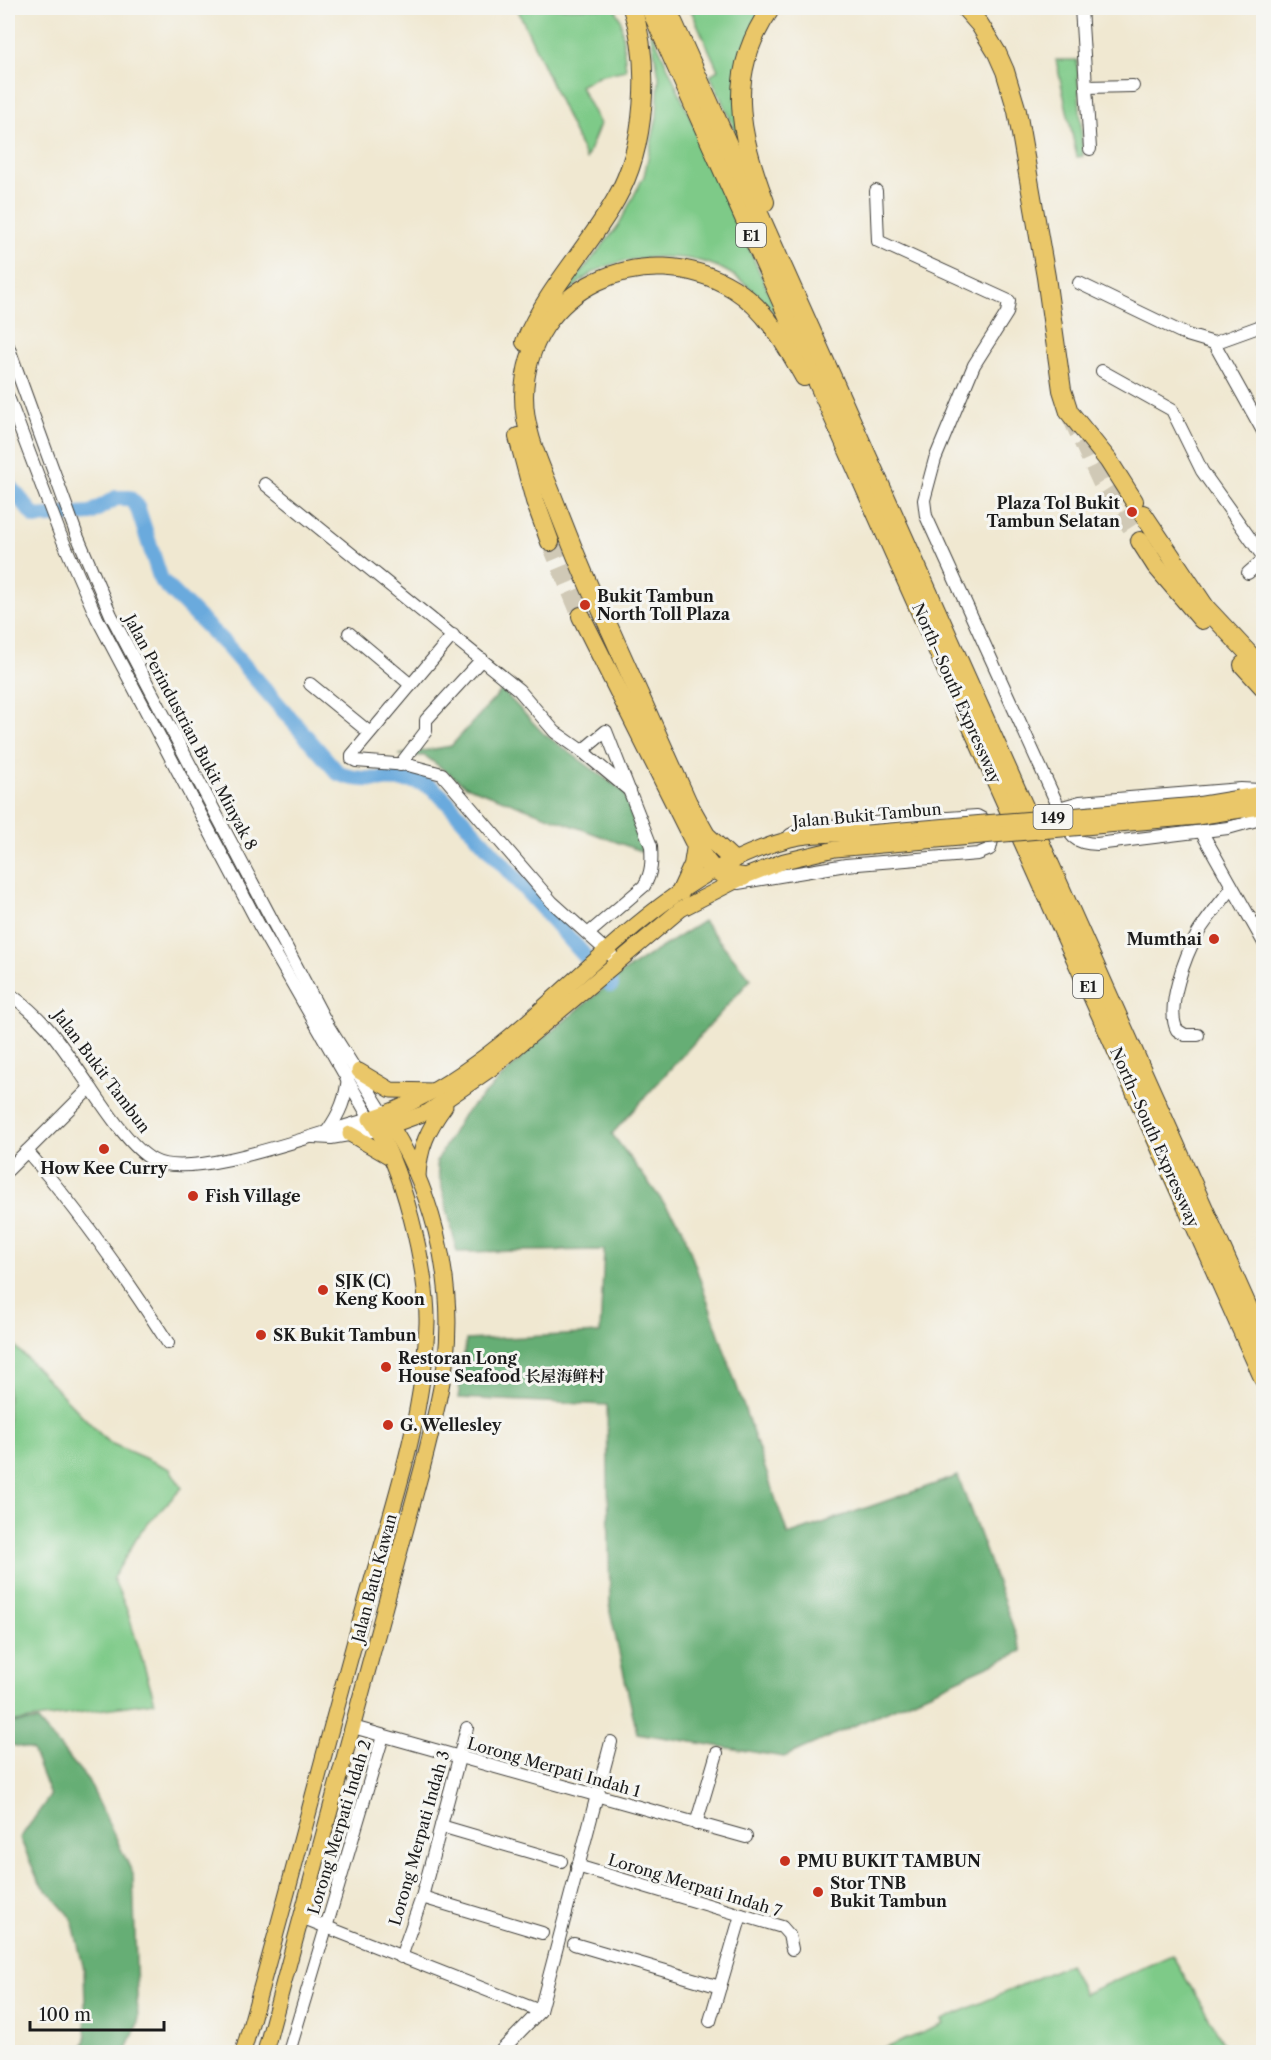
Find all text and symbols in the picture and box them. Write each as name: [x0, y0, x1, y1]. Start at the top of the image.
road number: E1: [736, 223, 766, 247]
place label: Plaza Tol Bukit Tambun Selatan: [986, 493, 1121, 531]
marker: Plaza Tol Bukit Tambun Selatan: [1125, 505, 1139, 519]
place label: Bukit Tambun North Toll Plaza: [597, 586, 731, 624]
marker: Bukit Tambun North Toll Plaza: [578, 598, 592, 612]
street label: North–South Expressway: [908, 600, 1006, 787]
street label: Jalan Perindustrian Bukit Minyak 8: [119, 608, 262, 853]
street label: Jalan Bukit Tambun: [789, 799, 942, 832]
road number: 149: [1034, 805, 1072, 829]
place label: Mumthai: [1126, 929, 1202, 949]
marker: Mumthai: [1207, 932, 1221, 946]
road number: E1: [1073, 974, 1103, 998]
street label: Jalan Bukit Tambun: [47, 1003, 155, 1137]
street label: North–South Expressway: [1106, 1044, 1204, 1231]
marker: How Kee Curry: [97, 1142, 111, 1156]
place label: How Kee Curry: [40, 1158, 169, 1178]
place label: Fish Village: [205, 1186, 301, 1206]
marker: Fish Village: [186, 1189, 200, 1203]
place label: SJK (C) Keng Koon: [335, 1271, 425, 1309]
marker: SJK (C) Keng Koon: [316, 1283, 330, 1297]
place label: SK Bukit Tambun: [273, 1325, 417, 1345]
marker: SK Bukit Tambun: [254, 1328, 268, 1342]
place label: Restoran Long House Seafood 长屋海鲜村: [398, 1348, 605, 1386]
marker: Restoran Long House Seafood 长屋海鲜村: [379, 1360, 393, 1374]
place label: G. Wellesley: [400, 1415, 503, 1435]
marker: G. Wellesley: [381, 1418, 395, 1432]
street label: Jalan Batu Kawan: [346, 1511, 401, 1647]
street label: Lorong Merpati Indah 1: [465, 1733, 643, 1801]
street label: Lorong Merpati Indah 2: [303, 1737, 375, 1917]
street label: Lorong Merpati Indah 3: [384, 1748, 454, 1928]
street label: Lorong Merpati Indah 7: [606, 1849, 784, 1921]
place label: PMU BUKIT TAMBUN: [797, 1851, 981, 1871]
marker: PMU BUKIT TAMBUN: [778, 1854, 792, 1868]
place label: Stor TNB Bukit Tambun: [830, 1873, 947, 1911]
marker: Stor TNB Bukit Tambun: [811, 1885, 825, 1899]
scale bar: [30, 1994, 164, 2032]
text: 100 m: [39, 2004, 91, 2026]

